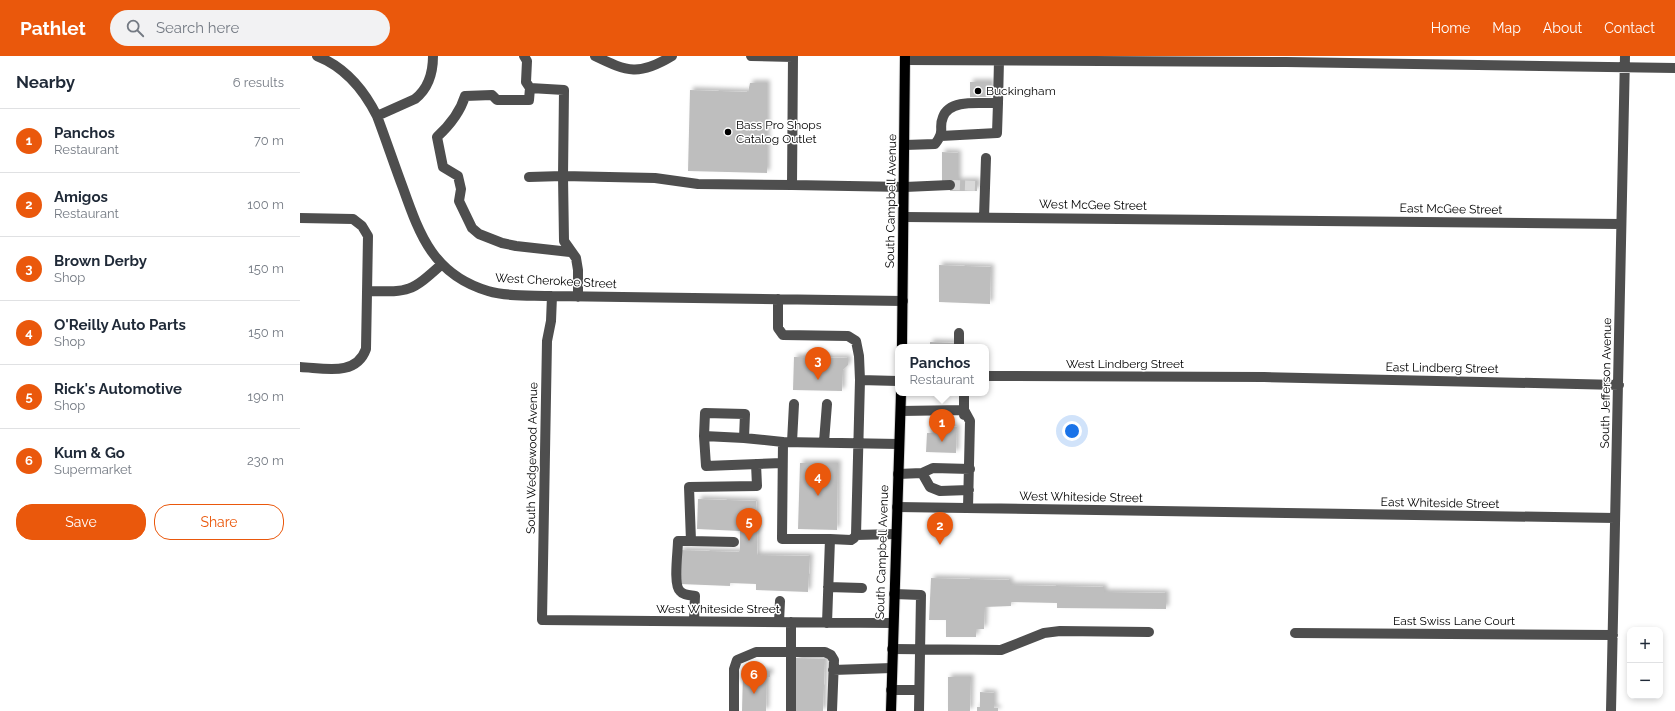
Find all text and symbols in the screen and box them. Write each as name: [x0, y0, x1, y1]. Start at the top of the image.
search box: [110, 10, 390, 46]
text: Pathlet: [20, 17, 86, 39]
icon: search: [124, 17, 146, 39]
text: Search here: [156, 19, 239, 37]
text: Home: [1431, 20, 1470, 36]
text: Map: [1492, 20, 1521, 36]
text: About: [1543, 20, 1582, 36]
text: Contact: [1604, 20, 1655, 36]
text: Nearby: [16, 72, 75, 92]
text: 6 results: [233, 75, 284, 90]
place label: Buckingham: [986, 84, 1056, 98]
marker: Buckingham: [973, 86, 983, 96]
place label: Bass Pro Shops Catalog Outlet: [736, 118, 822, 146]
text: Panchos: [54, 124, 115, 142]
marker: Bass Pro Shops Catalog Outlet: [723, 127, 733, 137]
text: 1: [26, 133, 32, 148]
text: 70 m: [254, 133, 284, 148]
street label: South Campbell Avenue: [883, 134, 899, 268]
text: Restaurant: [54, 142, 119, 157]
text: Amigos: [54, 188, 108, 206]
text: 2: [25, 197, 33, 212]
text: 100 m: [247, 197, 284, 212]
street label: West McGee Street: [1039, 197, 1147, 213]
street label: East McGee Street: [1400, 201, 1502, 217]
text: Restaurant: [54, 206, 119, 221]
text: Brown Derby: [54, 252, 147, 270]
text: 3: [25, 261, 33, 276]
text: 150 m: [248, 261, 284, 276]
text: Shop: [54, 270, 85, 285]
street label: West Cherokee Street: [495, 271, 617, 291]
text: O'Reilly Auto Parts: [54, 316, 186, 334]
street label: South Jefferson Avenue: [1598, 318, 1614, 448]
text: 4: [25, 325, 33, 340]
text: 150 m: [248, 325, 284, 340]
text: Shop: [54, 334, 85, 349]
popup: [895, 344, 989, 396]
pin: 3: [805, 347, 831, 380]
text: Panchos: [910, 354, 971, 372]
street label: West Lindberg Street: [1066, 357, 1184, 371]
street label: East Lindberg Street: [1385, 360, 1499, 376]
text: Restaurant: [910, 372, 974, 387]
text: Rick's Automotive: [54, 380, 182, 398]
street label: South Wedgewood Avenue: [524, 382, 540, 534]
text: 5: [25, 389, 33, 404]
text: 190 m: [248, 389, 284, 404]
text: Shop: [54, 398, 85, 413]
pin: 1: [929, 409, 955, 442]
your location: [1062, 421, 1082, 441]
text: Kum & Go: [54, 444, 125, 462]
text: 6: [25, 453, 33, 468]
text: 230 m: [247, 453, 284, 468]
text: Supermarket: [54, 462, 132, 477]
pin: 4: [805, 463, 831, 496]
street label: South Campbell Avenue: [873, 485, 891, 619]
street label: West Whiteside Street: [1019, 489, 1143, 505]
street label: East Whiteside Street: [1381, 495, 1499, 511]
button: Save: [16, 504, 146, 540]
button: Share: [154, 504, 284, 540]
pin: 5: [736, 508, 762, 541]
pin: 2: [927, 512, 953, 545]
street label: West Whiteside Street: [656, 602, 780, 616]
street label: East Swiss Lane Court: [1393, 614, 1515, 628]
map controls: [1627, 627, 1663, 699]
button: +: [1627, 627, 1663, 663]
pin: 6: [741, 661, 767, 694]
button: −: [1627, 663, 1663, 699]

